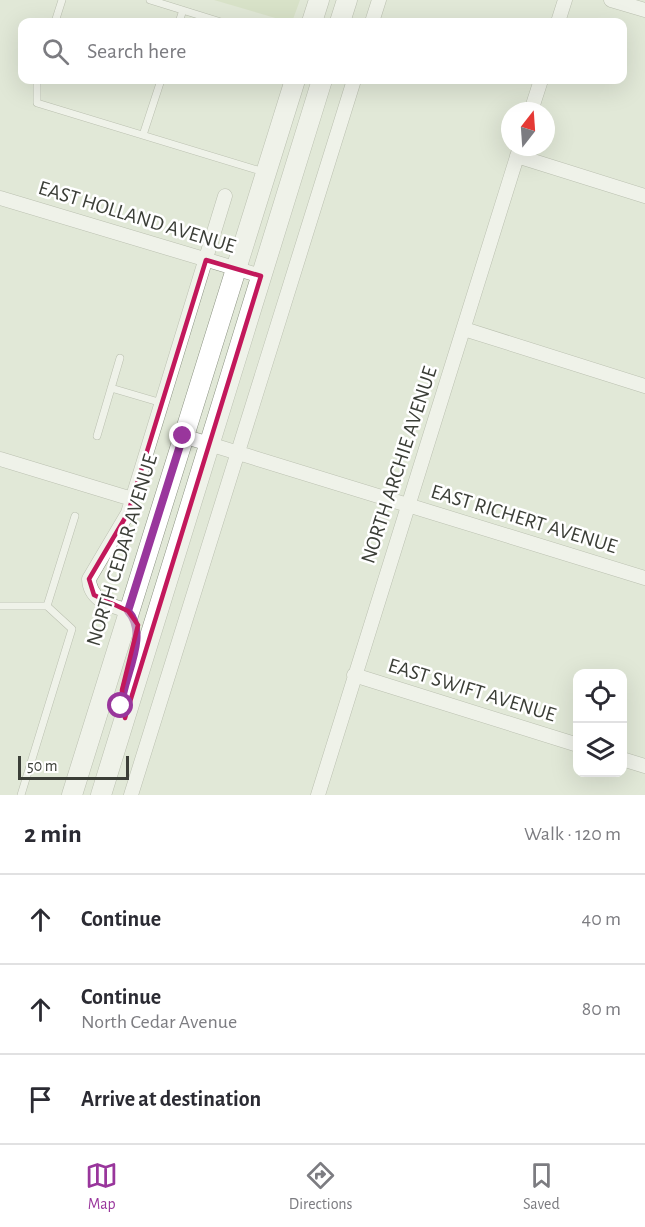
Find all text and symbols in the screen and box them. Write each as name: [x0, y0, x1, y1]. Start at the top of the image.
search box: [18, 18, 627, 84]
icon: search: [39, 35, 72, 68]
text: Search here: [87, 40, 186, 62]
north arrow: [501, 102, 555, 156]
street label: EAST HOLLAND AVENUE: [36, 177, 238, 257]
street label: NORTH ARCHIE AVENUE: [357, 364, 441, 566]
route end: [169, 422, 195, 448]
street label: NORTH CEDAR AVENUE: [83, 452, 161, 648]
street label: EAST RICHERT AVENUE: [428, 481, 620, 557]
street label: EAST SWIFT AVENUE: [385, 654, 559, 726]
map controls: [573, 669, 627, 777]
button: locate: [573, 669, 627, 723]
route start: [107, 692, 133, 718]
button: layers: [573, 723, 627, 777]
scale bar: [18, 753, 129, 780]
text: 50 m: [27, 758, 58, 774]
text: 2 min: [24, 821, 82, 847]
text: Walk · 120 m: [524, 824, 621, 844]
icon: ahead: [24, 903, 57, 936]
text: Continue: [81, 908, 161, 930]
text: 40 m: [582, 909, 621, 929]
text: Continue: [81, 986, 161, 1008]
icon: ahead: [24, 993, 57, 1026]
text: 80 m: [582, 999, 621, 1019]
text: North Cedar Avenue: [81, 1012, 237, 1032]
icon: arrive: [24, 1083, 57, 1116]
text: Arrive at destination: [81, 1088, 261, 1110]
tab: Map: [85, 1159, 118, 1214]
tab: Directions: [289, 1159, 353, 1214]
tab: Saved: [523, 1159, 560, 1214]

